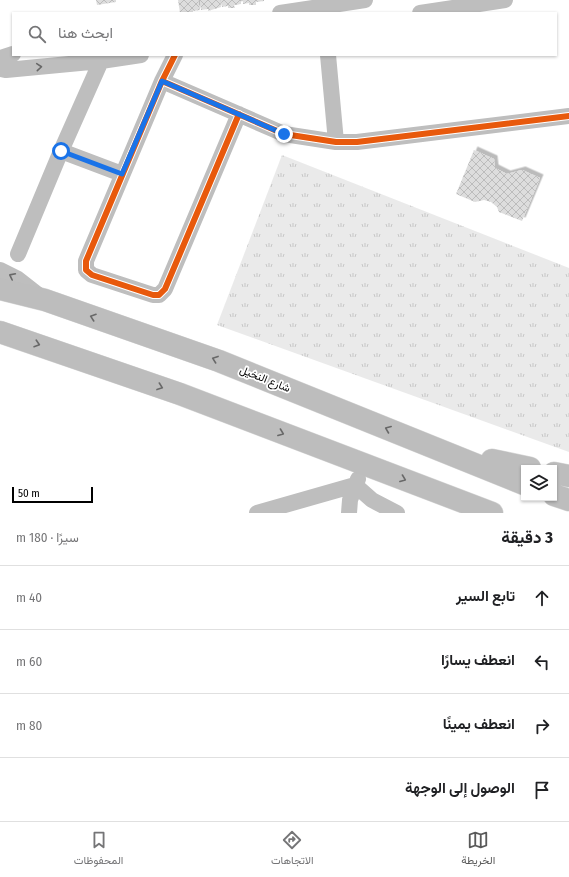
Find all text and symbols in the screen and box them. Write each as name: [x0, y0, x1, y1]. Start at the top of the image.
search box: [12, 12, 557, 56]
icon: search: [26, 23, 48, 45]
text: ابحث هنا: [58, 24, 113, 42]
one-way arrow: [36, 63, 42, 72]
route end: [275, 125, 293, 143]
route start: [52, 142, 70, 160]
one-way arrow: [9, 273, 16, 281]
one-way arrow: [89, 313, 96, 321]
one-way arrow: [33, 339, 40, 348]
one-way arrow: [212, 356, 219, 364]
street label: شارع النخيل: [237, 363, 292, 396]
one-way arrow: [156, 382, 163, 391]
one-way arrow: [384, 426, 391, 434]
one-way arrow: [278, 428, 285, 436]
map controls: [521, 465, 557, 501]
button: layers: [521, 465, 557, 501]
one-way arrow: [399, 474, 406, 483]
scale bar: [12, 485, 93, 504]
text: 50 m: [18, 487, 40, 500]
text: 3 دقيقة: [501, 527, 553, 548]
text: سيرًا · 180 m: [16, 530, 79, 545]
text: تابع السير: [456, 587, 515, 605]
icon: ahead: [531, 587, 553, 609]
text: 40 m: [16, 590, 42, 605]
text: انعطف يسارًا: [441, 651, 515, 669]
icon: left: [531, 651, 553, 673]
text: 60 m: [16, 654, 42, 669]
text: انعطف يمينًا: [443, 715, 515, 733]
icon: right: [531, 715, 553, 737]
text: 80 m: [16, 718, 42, 733]
text: الوصول إلى الوجهة: [405, 779, 515, 797]
icon: arrive: [531, 779, 553, 801]
tab: المحفوظات: [74, 829, 123, 870]
tab: الاتجاهات: [271, 829, 314, 870]
tab: الخريطة: [461, 829, 495, 870]

